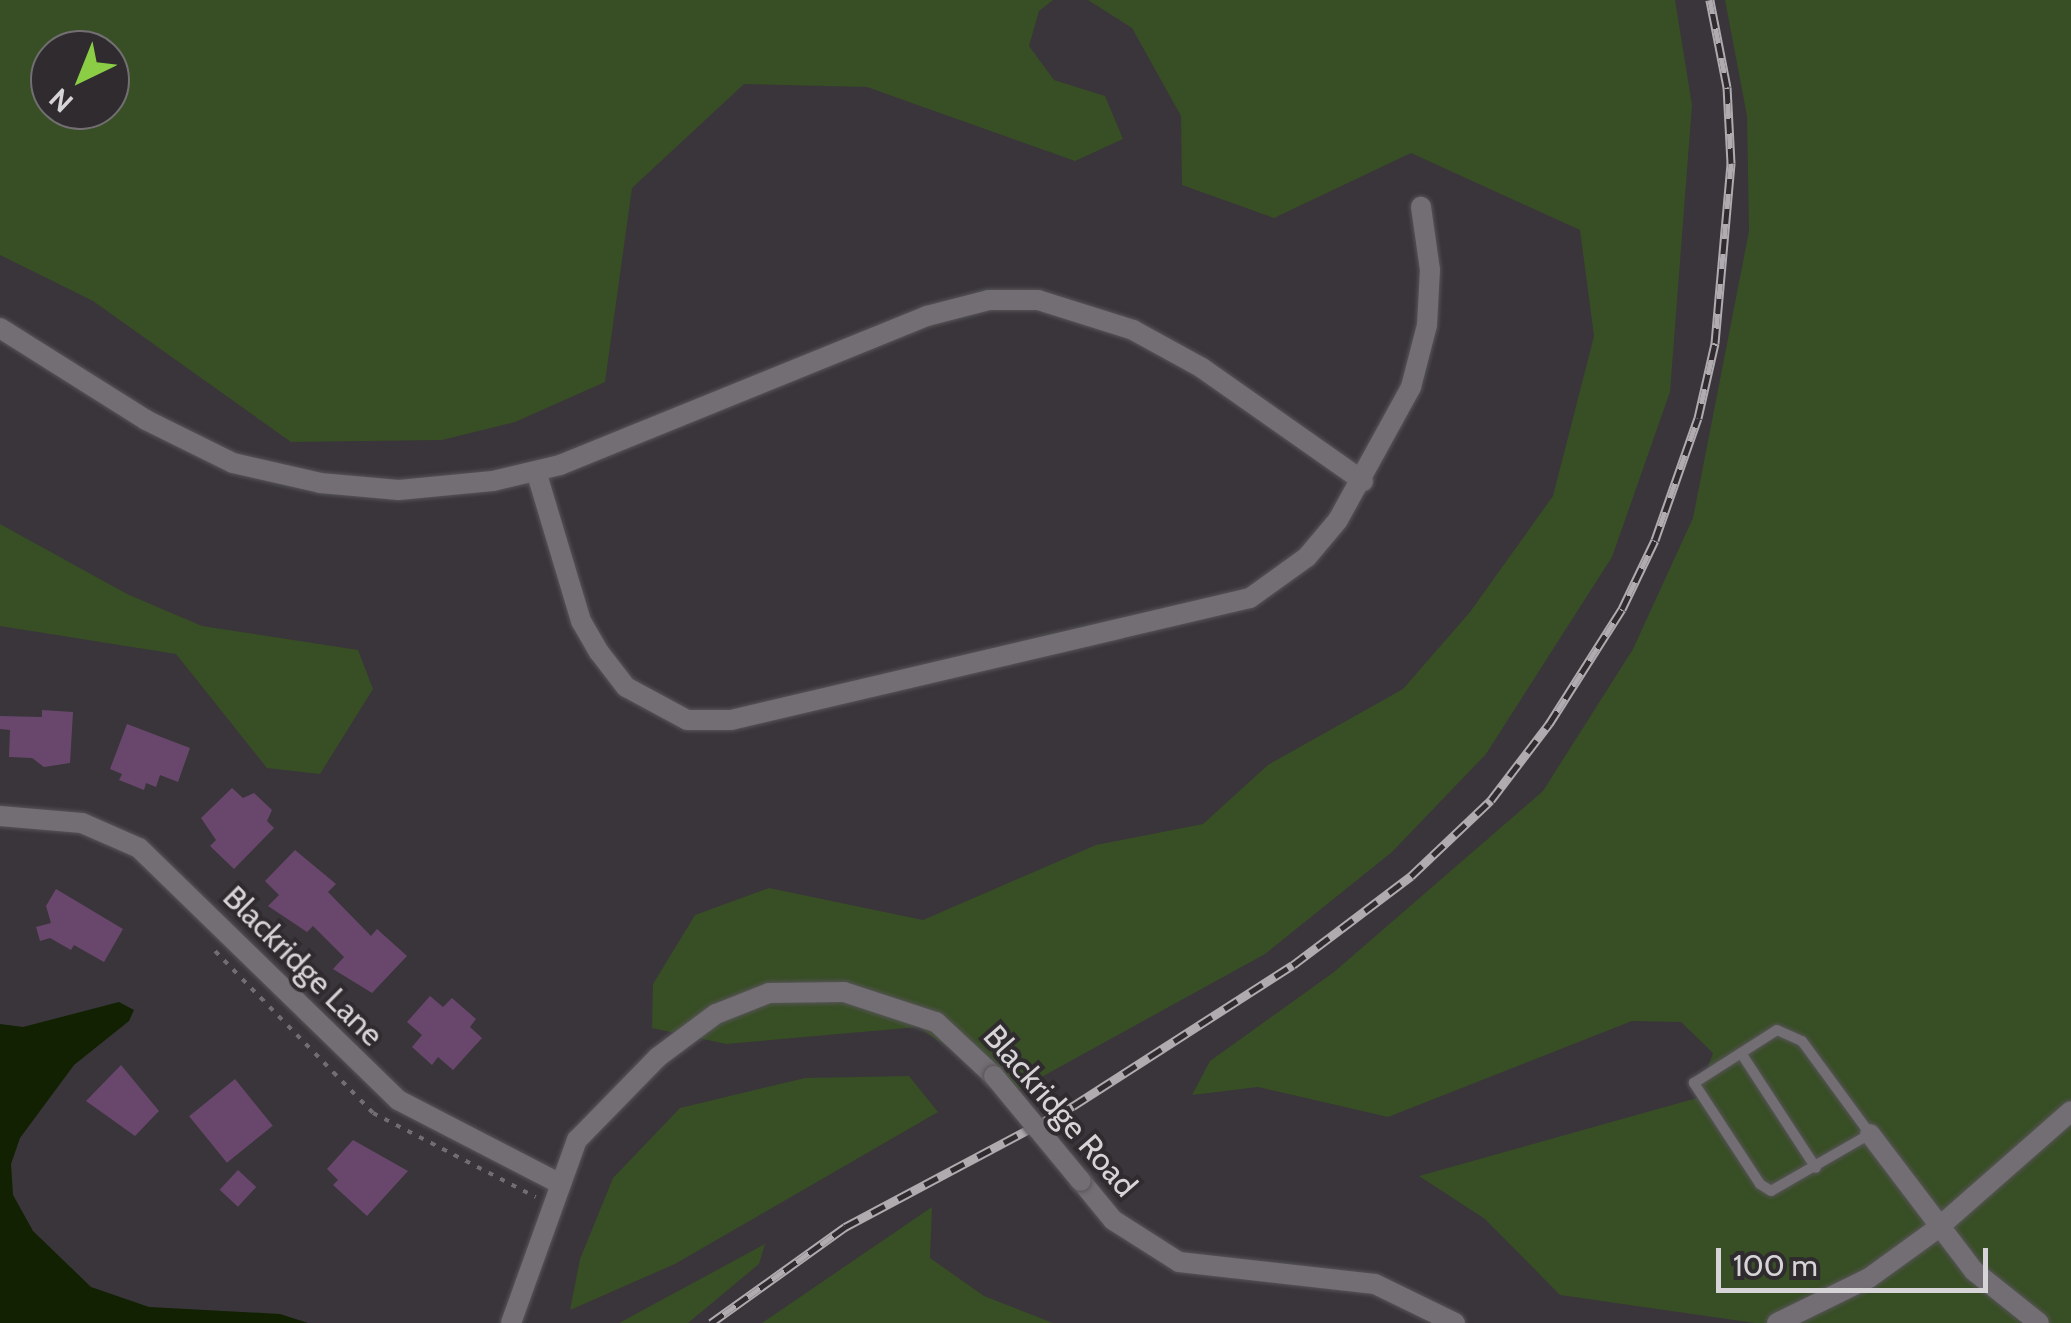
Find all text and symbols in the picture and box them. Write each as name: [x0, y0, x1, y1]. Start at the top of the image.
north arrow: [30, 30, 130, 130]
text: N: [42, 81, 80, 120]
street label: Blackridge Lane: [215, 878, 391, 1054]
street label: Blackridge Road: [975, 1018, 1145, 1204]
scale bar: [1721, 1228, 1994, 1290]
text: 100 m: [1733, 1247, 1818, 1284]

